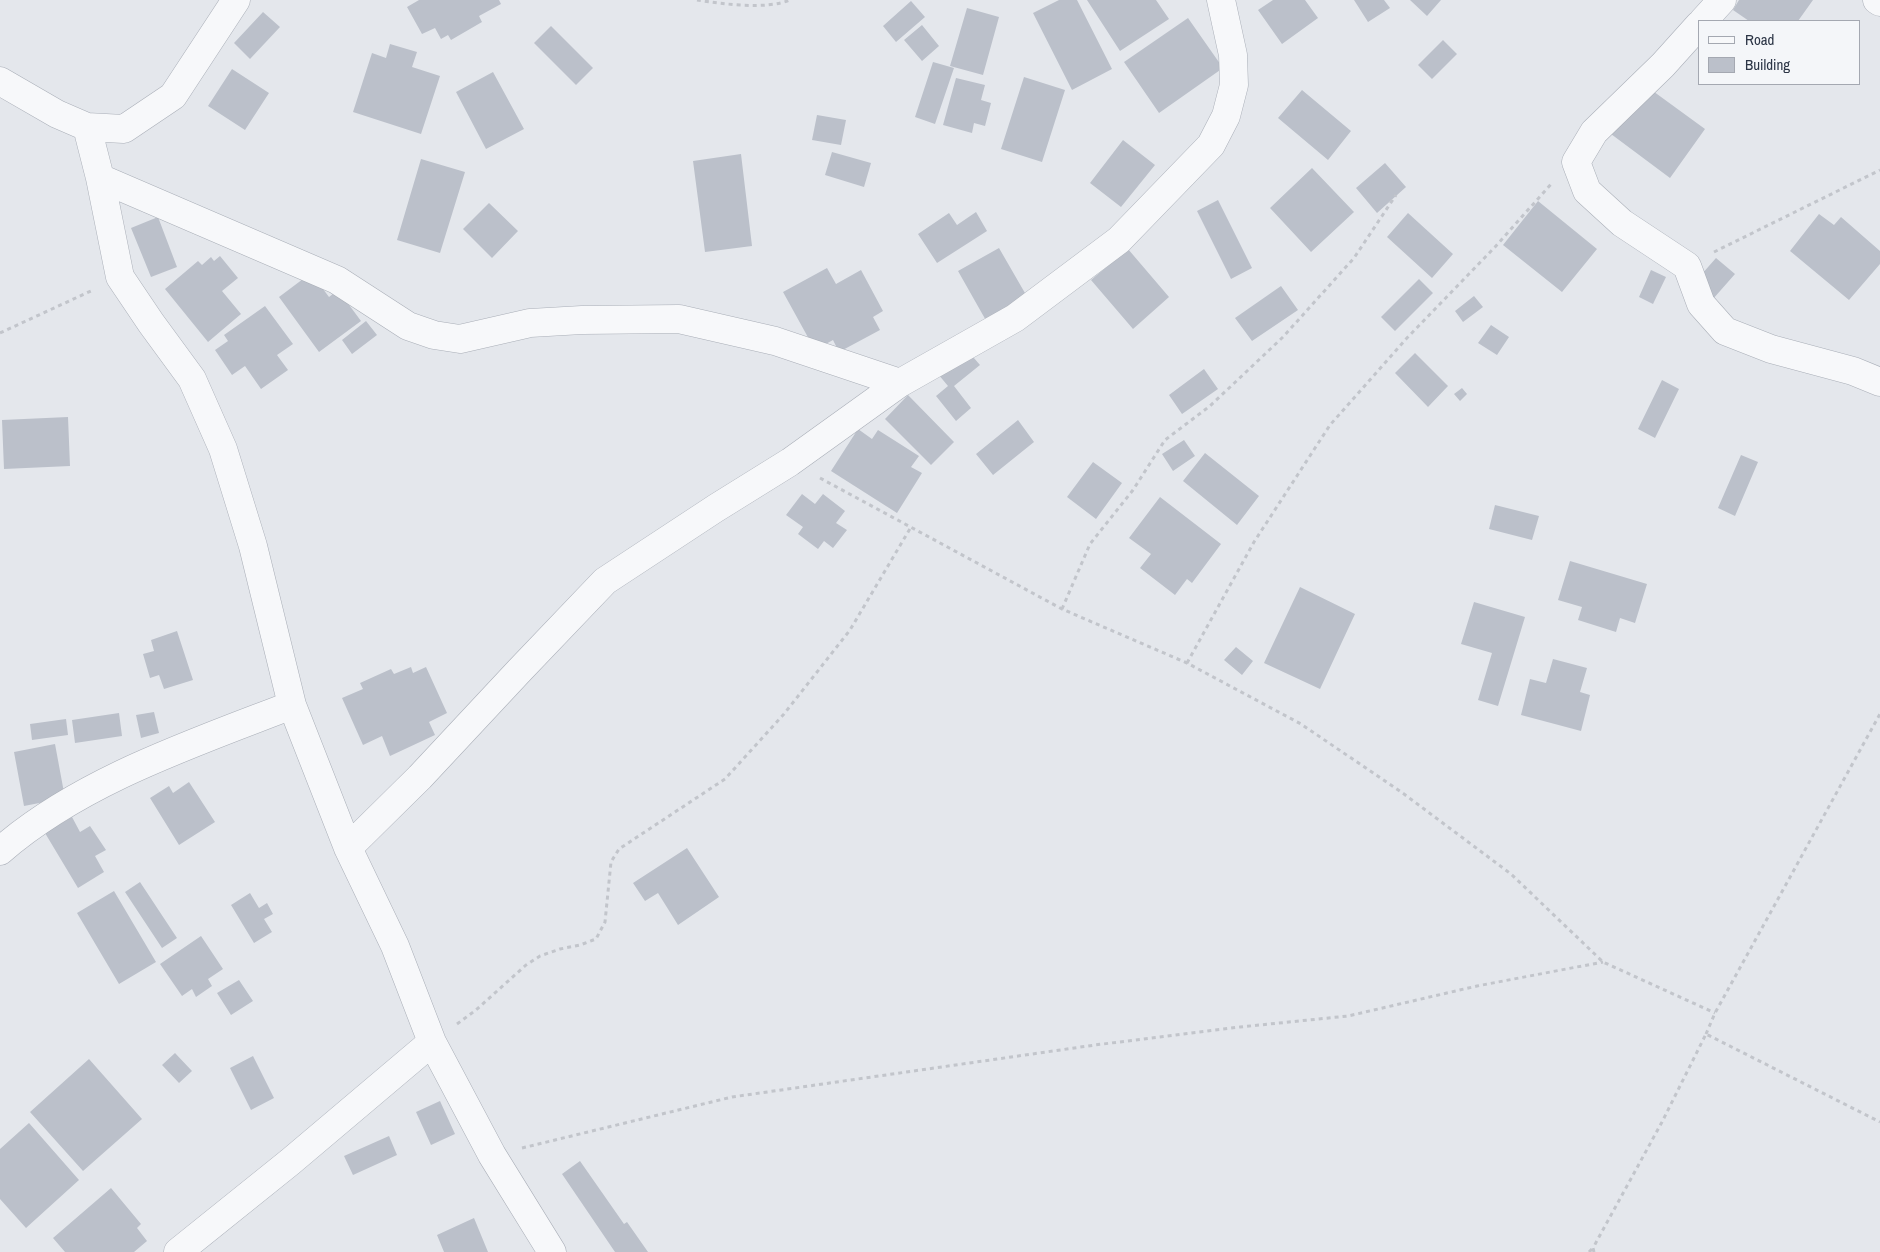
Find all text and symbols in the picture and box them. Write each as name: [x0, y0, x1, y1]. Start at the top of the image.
legend: [1698, 20, 1860, 85]
text: Road: [1745, 29, 1774, 50]
text: Building: [1745, 54, 1790, 75]

